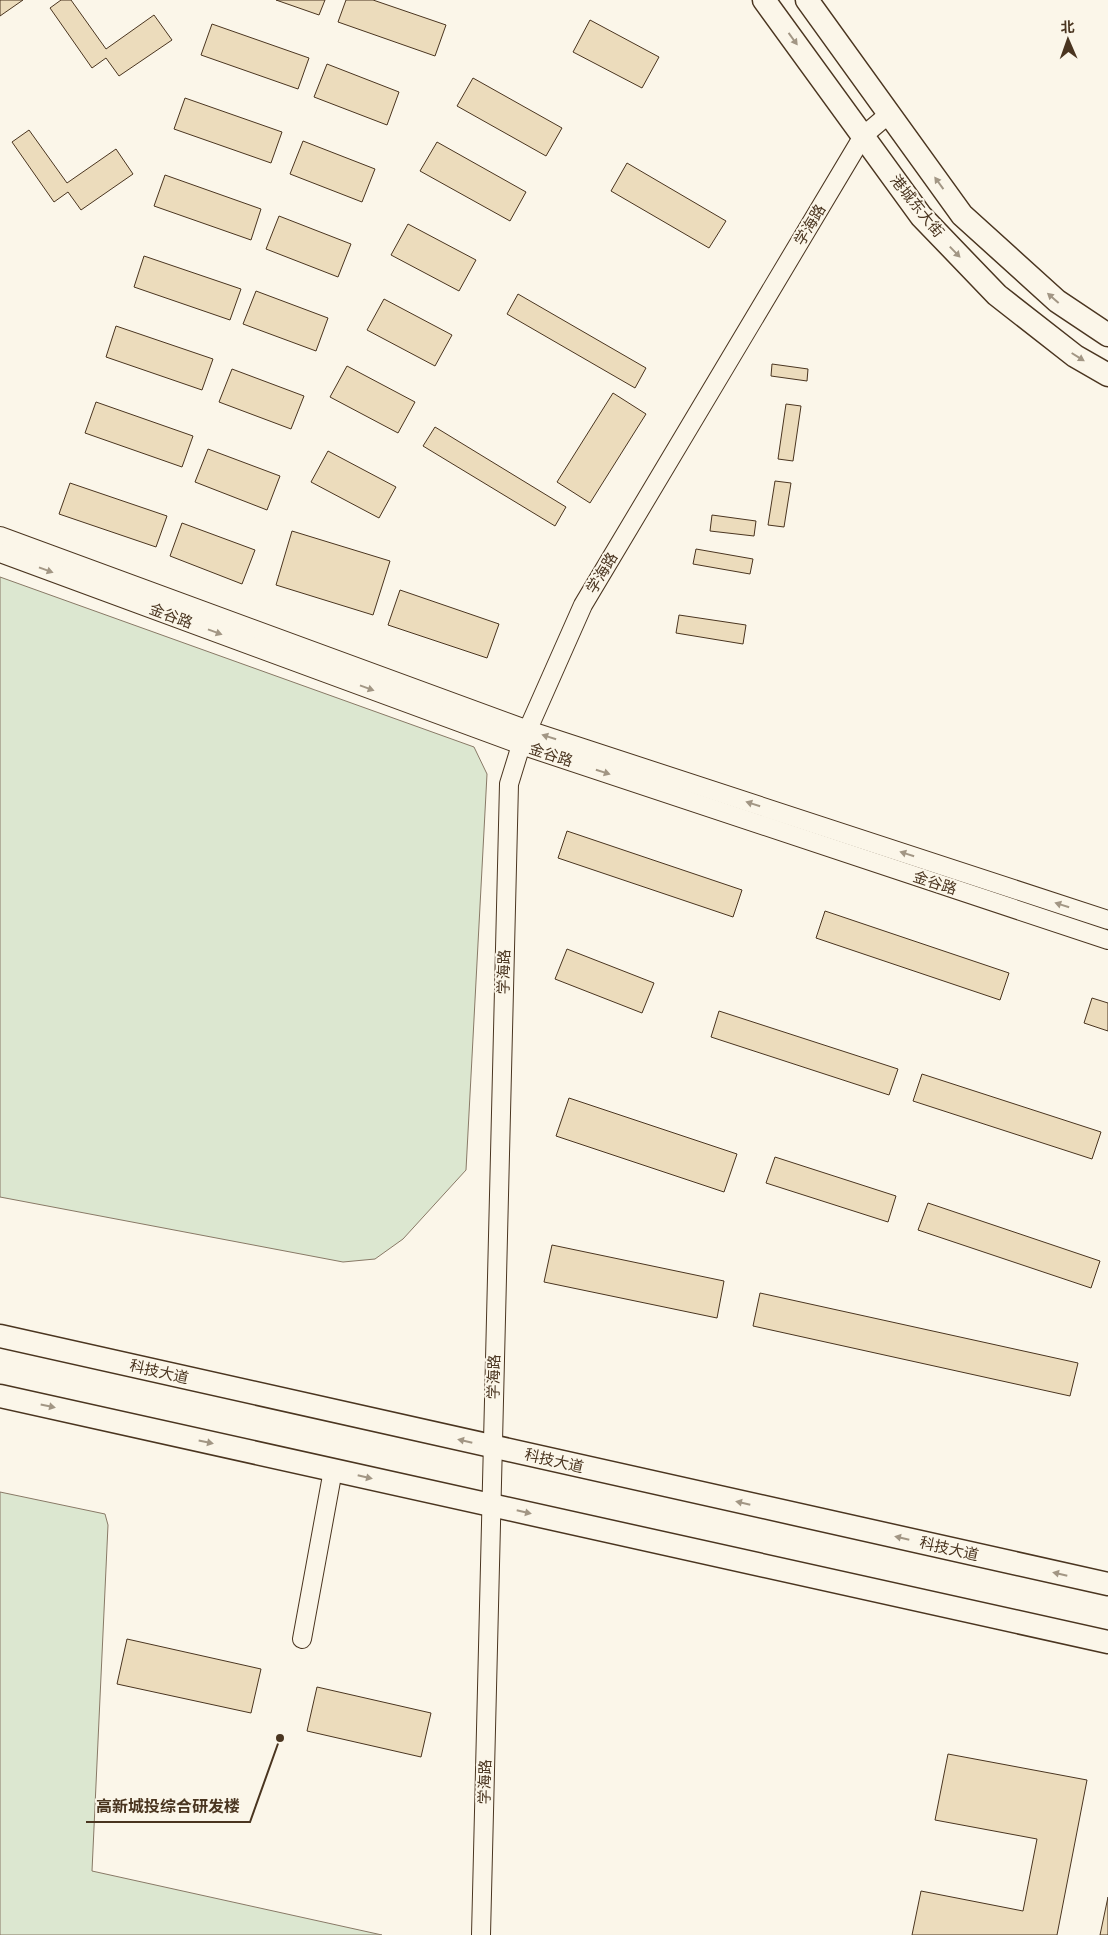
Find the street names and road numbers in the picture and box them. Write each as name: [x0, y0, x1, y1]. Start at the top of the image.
street label: 港城东大街: [886, 170, 949, 241]
street label: 学海路: [789, 200, 829, 249]
street label: 学海路: [581, 548, 621, 597]
street label: 金谷路: [147, 598, 196, 632]
street label: 金谷路: [527, 738, 576, 771]
street label: 金谷路: [911, 866, 960, 899]
street label: 学海路: [493, 949, 513, 995]
street label: 学海路: [483, 1354, 503, 1400]
street label: 科技大道: [128, 1355, 191, 1388]
street label: 科技大道: [523, 1444, 586, 1477]
street label: 科技大道: [918, 1532, 981, 1565]
street label: 学海路: [474, 1759, 494, 1805]

